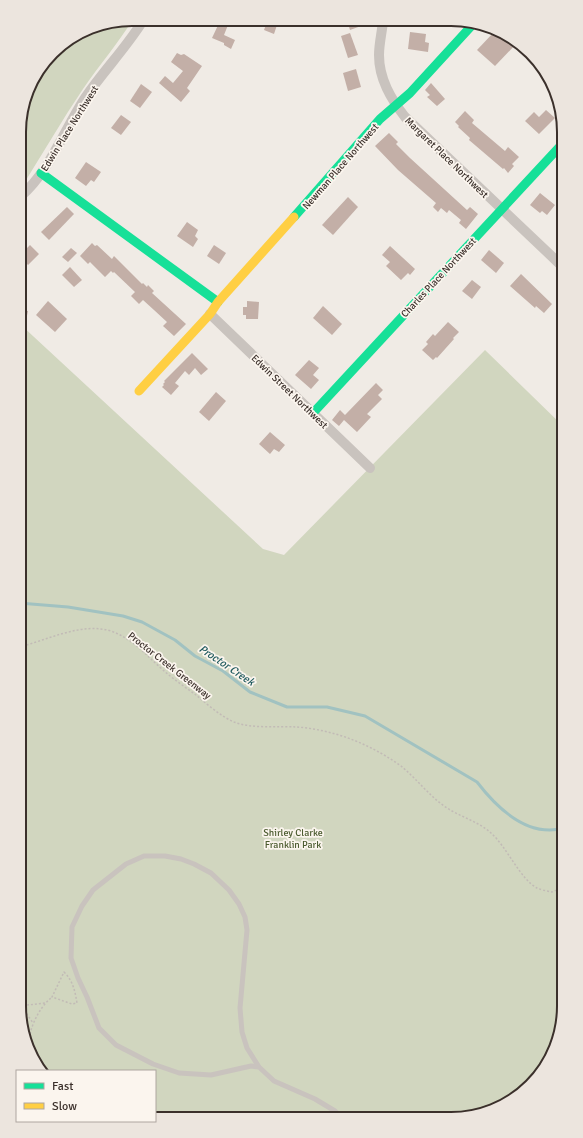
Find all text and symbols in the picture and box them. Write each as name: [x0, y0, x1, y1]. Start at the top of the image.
street label: Edwin Place Northwest: [39, 83, 101, 174]
street label: Margaret Place Northwest: [402, 115, 491, 201]
street label: Newman Place Northwest: [300, 121, 382, 212]
street label: Charles Place Northwest: [399, 235, 479, 320]
street label: Edwin Street Northwest: [249, 352, 330, 432]
street label: Proctor Creek Greenway: [125, 630, 214, 702]
water label: Proctor Creek: [197, 642, 258, 689]
park label: Shirley Clarke Franklin Park: [263, 827, 323, 851]
legend: [16, 1070, 156, 1122]
text: Fast: [52, 1079, 73, 1094]
text: Slow: [52, 1099, 77, 1114]

